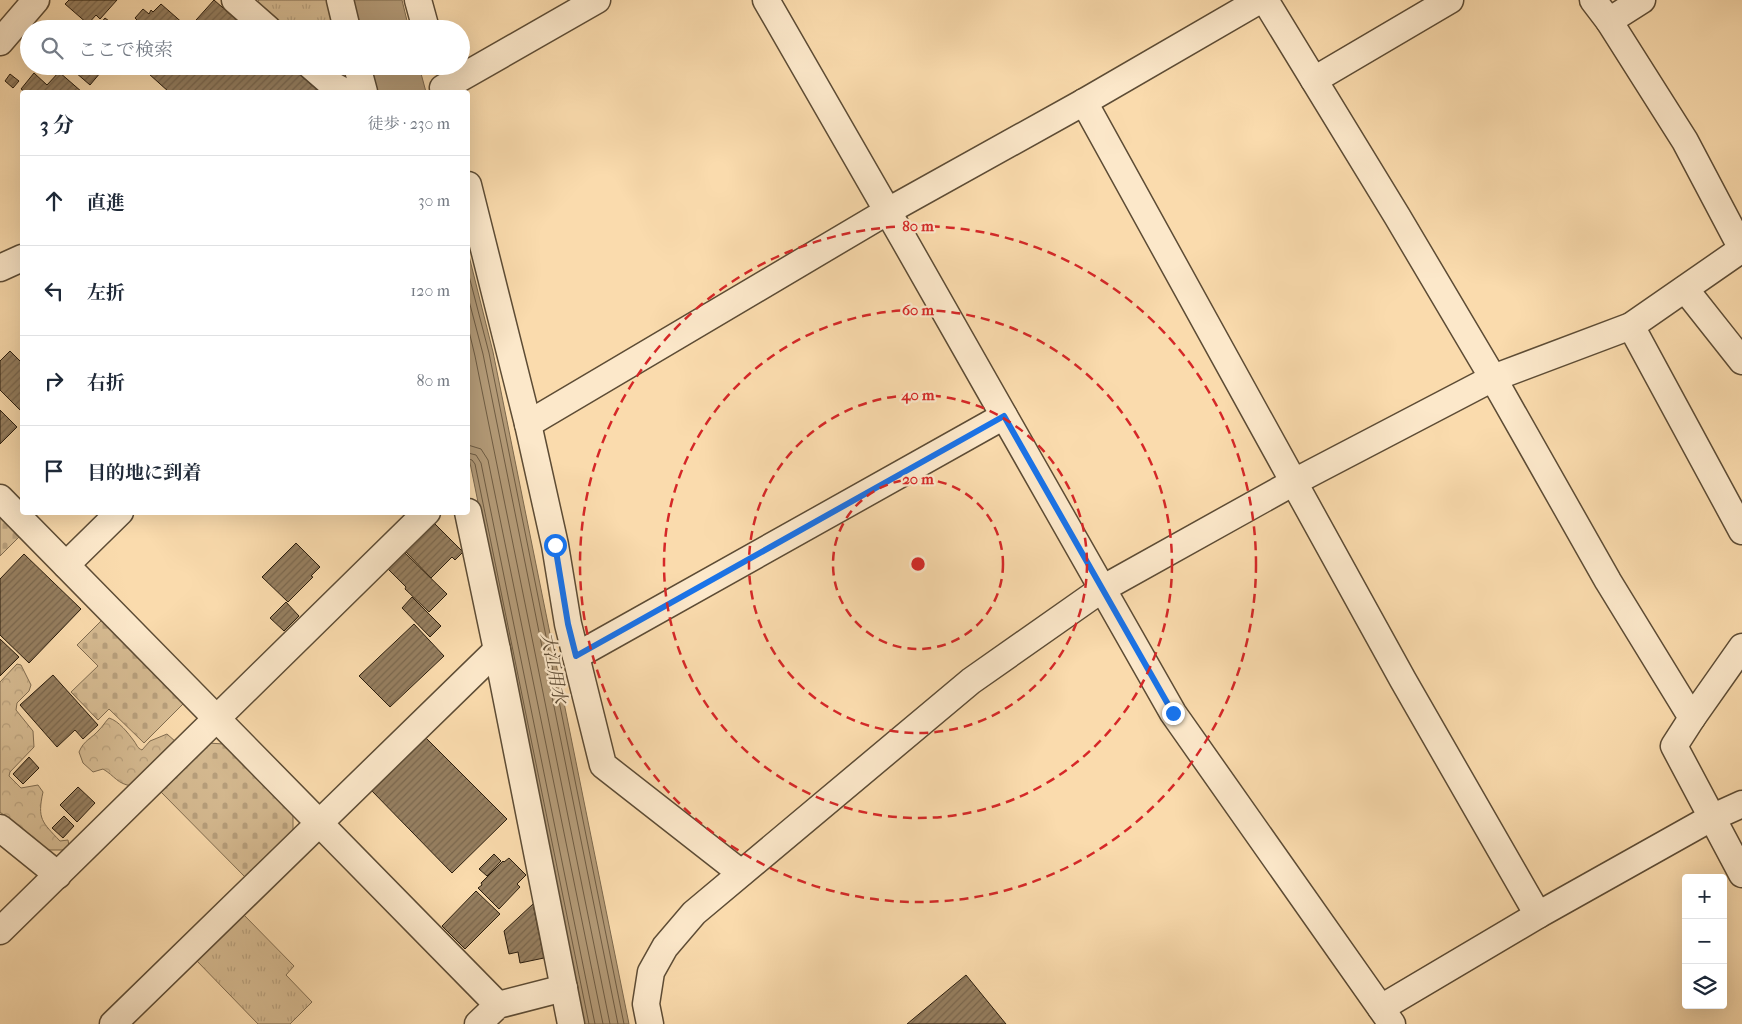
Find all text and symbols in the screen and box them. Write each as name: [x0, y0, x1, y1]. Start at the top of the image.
search box: [20, 20, 470, 75]
icon: search: [38, 34, 66, 62]
text: ここで検索: [78, 39, 173, 61]
text: 3 分: [40, 113, 74, 137]
text: 徒歩 · 230 m: [368, 114, 450, 133]
icon: ahead: [40, 187, 68, 215]
text: 30 m: [418, 191, 450, 210]
text: 直進: [87, 192, 125, 214]
text: 80 m: [902, 217, 934, 235]
icon: left: [40, 277, 68, 305]
text: 120 m: [411, 281, 450, 300]
text: 左折: [87, 282, 125, 304]
text: 60 m: [902, 301, 935, 319]
icon: right: [40, 367, 68, 395]
text: 80 m: [416, 371, 450, 390]
text: 右折: [87, 372, 125, 394]
text: 40 m: [901, 386, 935, 404]
icon: arrive: [40, 457, 68, 485]
text: 目的地に到着: [87, 462, 201, 484]
text: 20 m: [902, 470, 934, 488]
route start: [544, 534, 567, 557]
centre of rings: [909, 555, 927, 573]
water label: 大江用水: [536, 631, 571, 707]
route end: [1162, 702, 1185, 725]
map controls: [1682, 874, 1727, 1009]
button: +: [1682, 874, 1727, 919]
button: −: [1682, 919, 1727, 964]
button: layers: [1682, 964, 1727, 1009]

